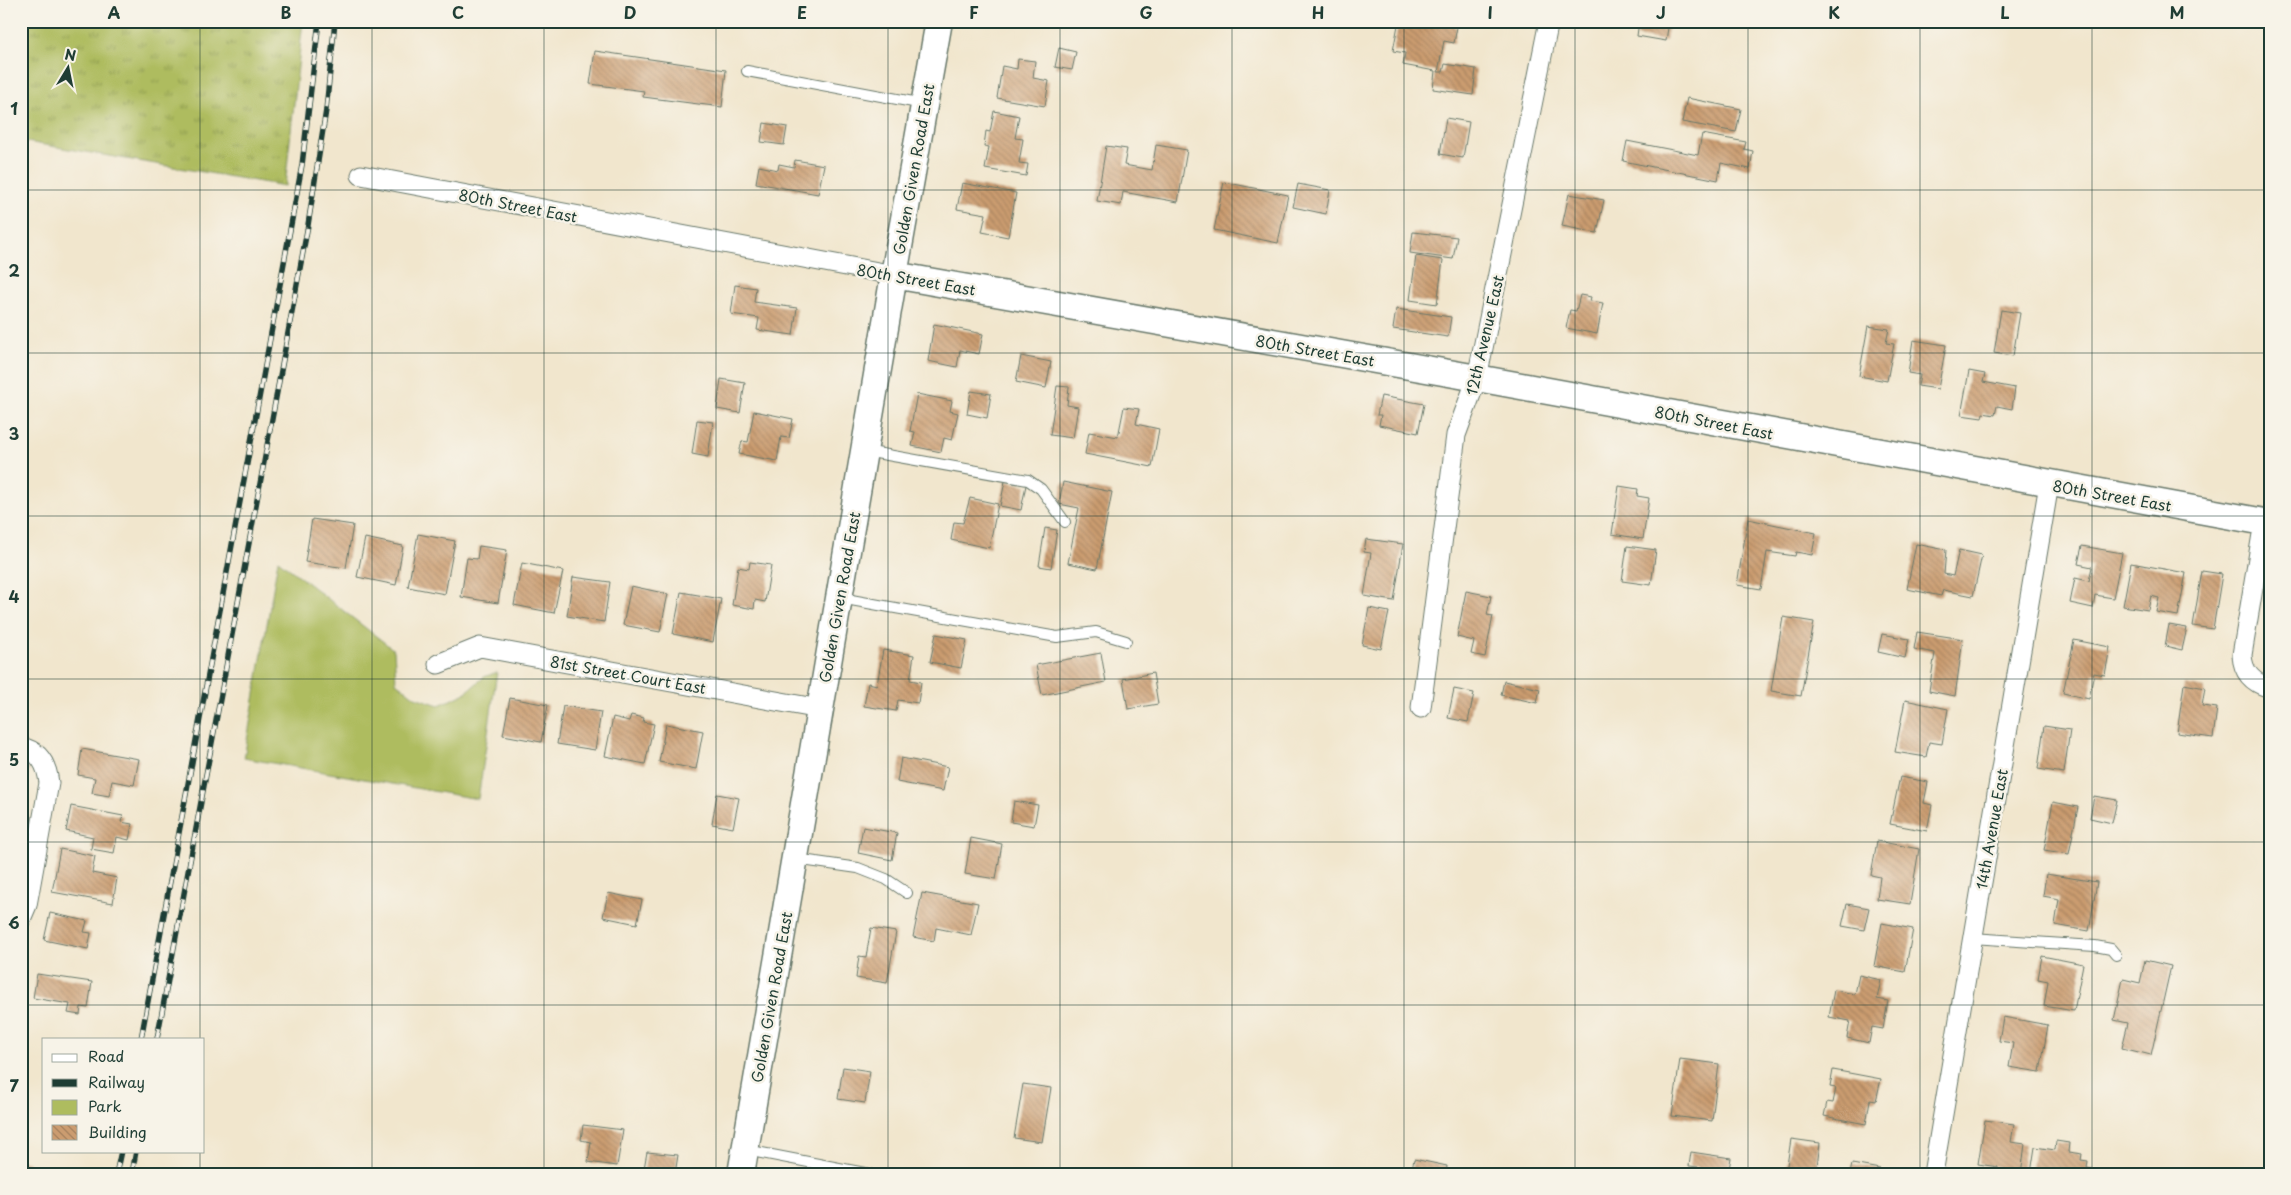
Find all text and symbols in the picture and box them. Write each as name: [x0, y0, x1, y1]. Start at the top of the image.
text: A: [108, 0, 121, 24]
text: B: [281, 0, 292, 24]
text: C: [452, 0, 464, 24]
text: D: [624, 0, 636, 24]
text: E: [797, 0, 807, 24]
text: F: [969, 0, 979, 24]
text: G: [1139, 0, 1153, 24]
text: H: [1312, 0, 1324, 24]
text: I: [1487, 0, 1493, 24]
text: J: [1656, 0, 1666, 24]
text: K: [1828, 0, 1840, 24]
text: L: [2000, 0, 2010, 24]
text: M: [2169, 0, 2185, 24]
north arrow: [42, 42, 92, 92]
text: N: [63, 43, 78, 66]
street label: Golden Given Road East: [887, 82, 939, 256]
text: 1: [10, 96, 18, 120]
street label: 80th Street East: [457, 182, 579, 228]
street label: 80th Street East: [855, 257, 977, 301]
text: 2: [8, 258, 20, 282]
street label: 12th Avenue East: [1459, 273, 1509, 397]
street label: 80th Street East: [1254, 328, 1376, 372]
street label: 80th Street East: [1653, 399, 1775, 445]
text: 3: [9, 421, 19, 445]
street label: 80th Street East: [2051, 473, 2173, 517]
street label: Golden Given Road East: [813, 510, 865, 684]
text: 4: [9, 584, 20, 608]
street label: 81st Street Court East: [548, 649, 708, 699]
text: 5: [9, 747, 19, 771]
street label: 14th Avenue East: [1969, 767, 2013, 891]
text: 6: [8, 910, 20, 934]
street label: Golden Given Road East: [745, 910, 797, 1084]
legend: [42, 1038, 205, 1152]
text: Road: [88, 1044, 124, 1067]
text: Railway: [88, 1070, 145, 1093]
text: 7: [9, 1073, 19, 1097]
text: Park: [88, 1094, 122, 1117]
text: Building: [88, 1120, 147, 1143]

